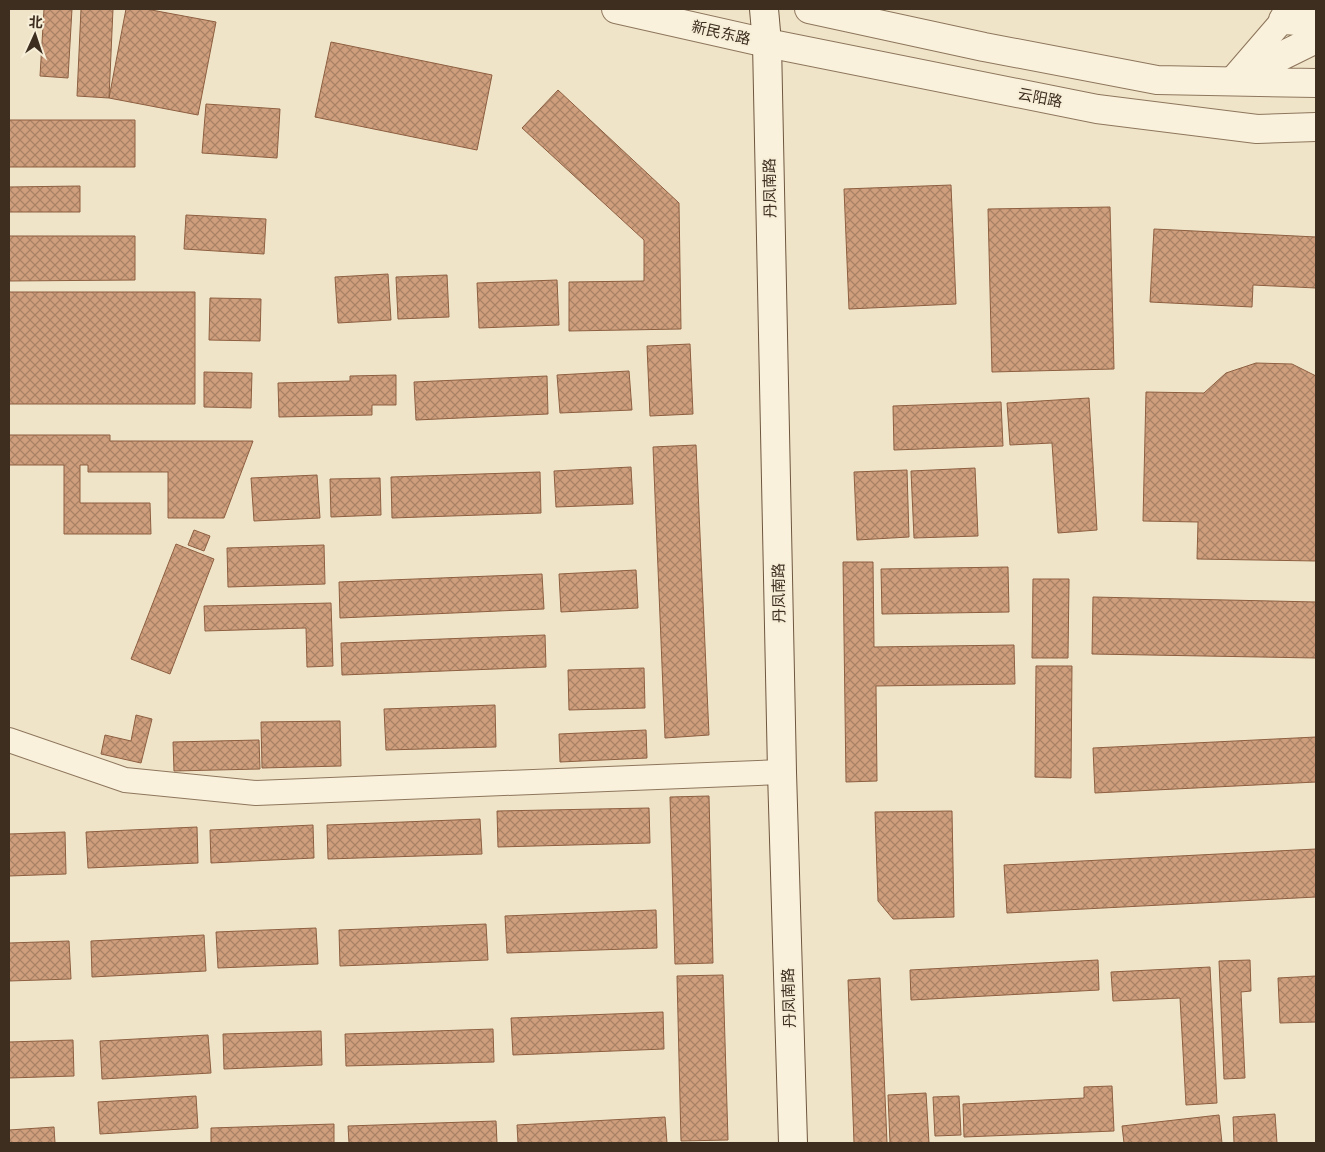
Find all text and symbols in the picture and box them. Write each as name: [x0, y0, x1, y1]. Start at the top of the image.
north arrow: [10, 10, 60, 60]
text: 北: [28, 13, 43, 31]
street label: 新民东路: [690, 17, 752, 49]
street label: 云阳路: [1016, 84, 1064, 111]
street label: 丹凤南路: [759, 158, 780, 218]
street label: 丹凤南路: [768, 563, 789, 623]
street label: 丹凤南路: [778, 968, 799, 1028]

